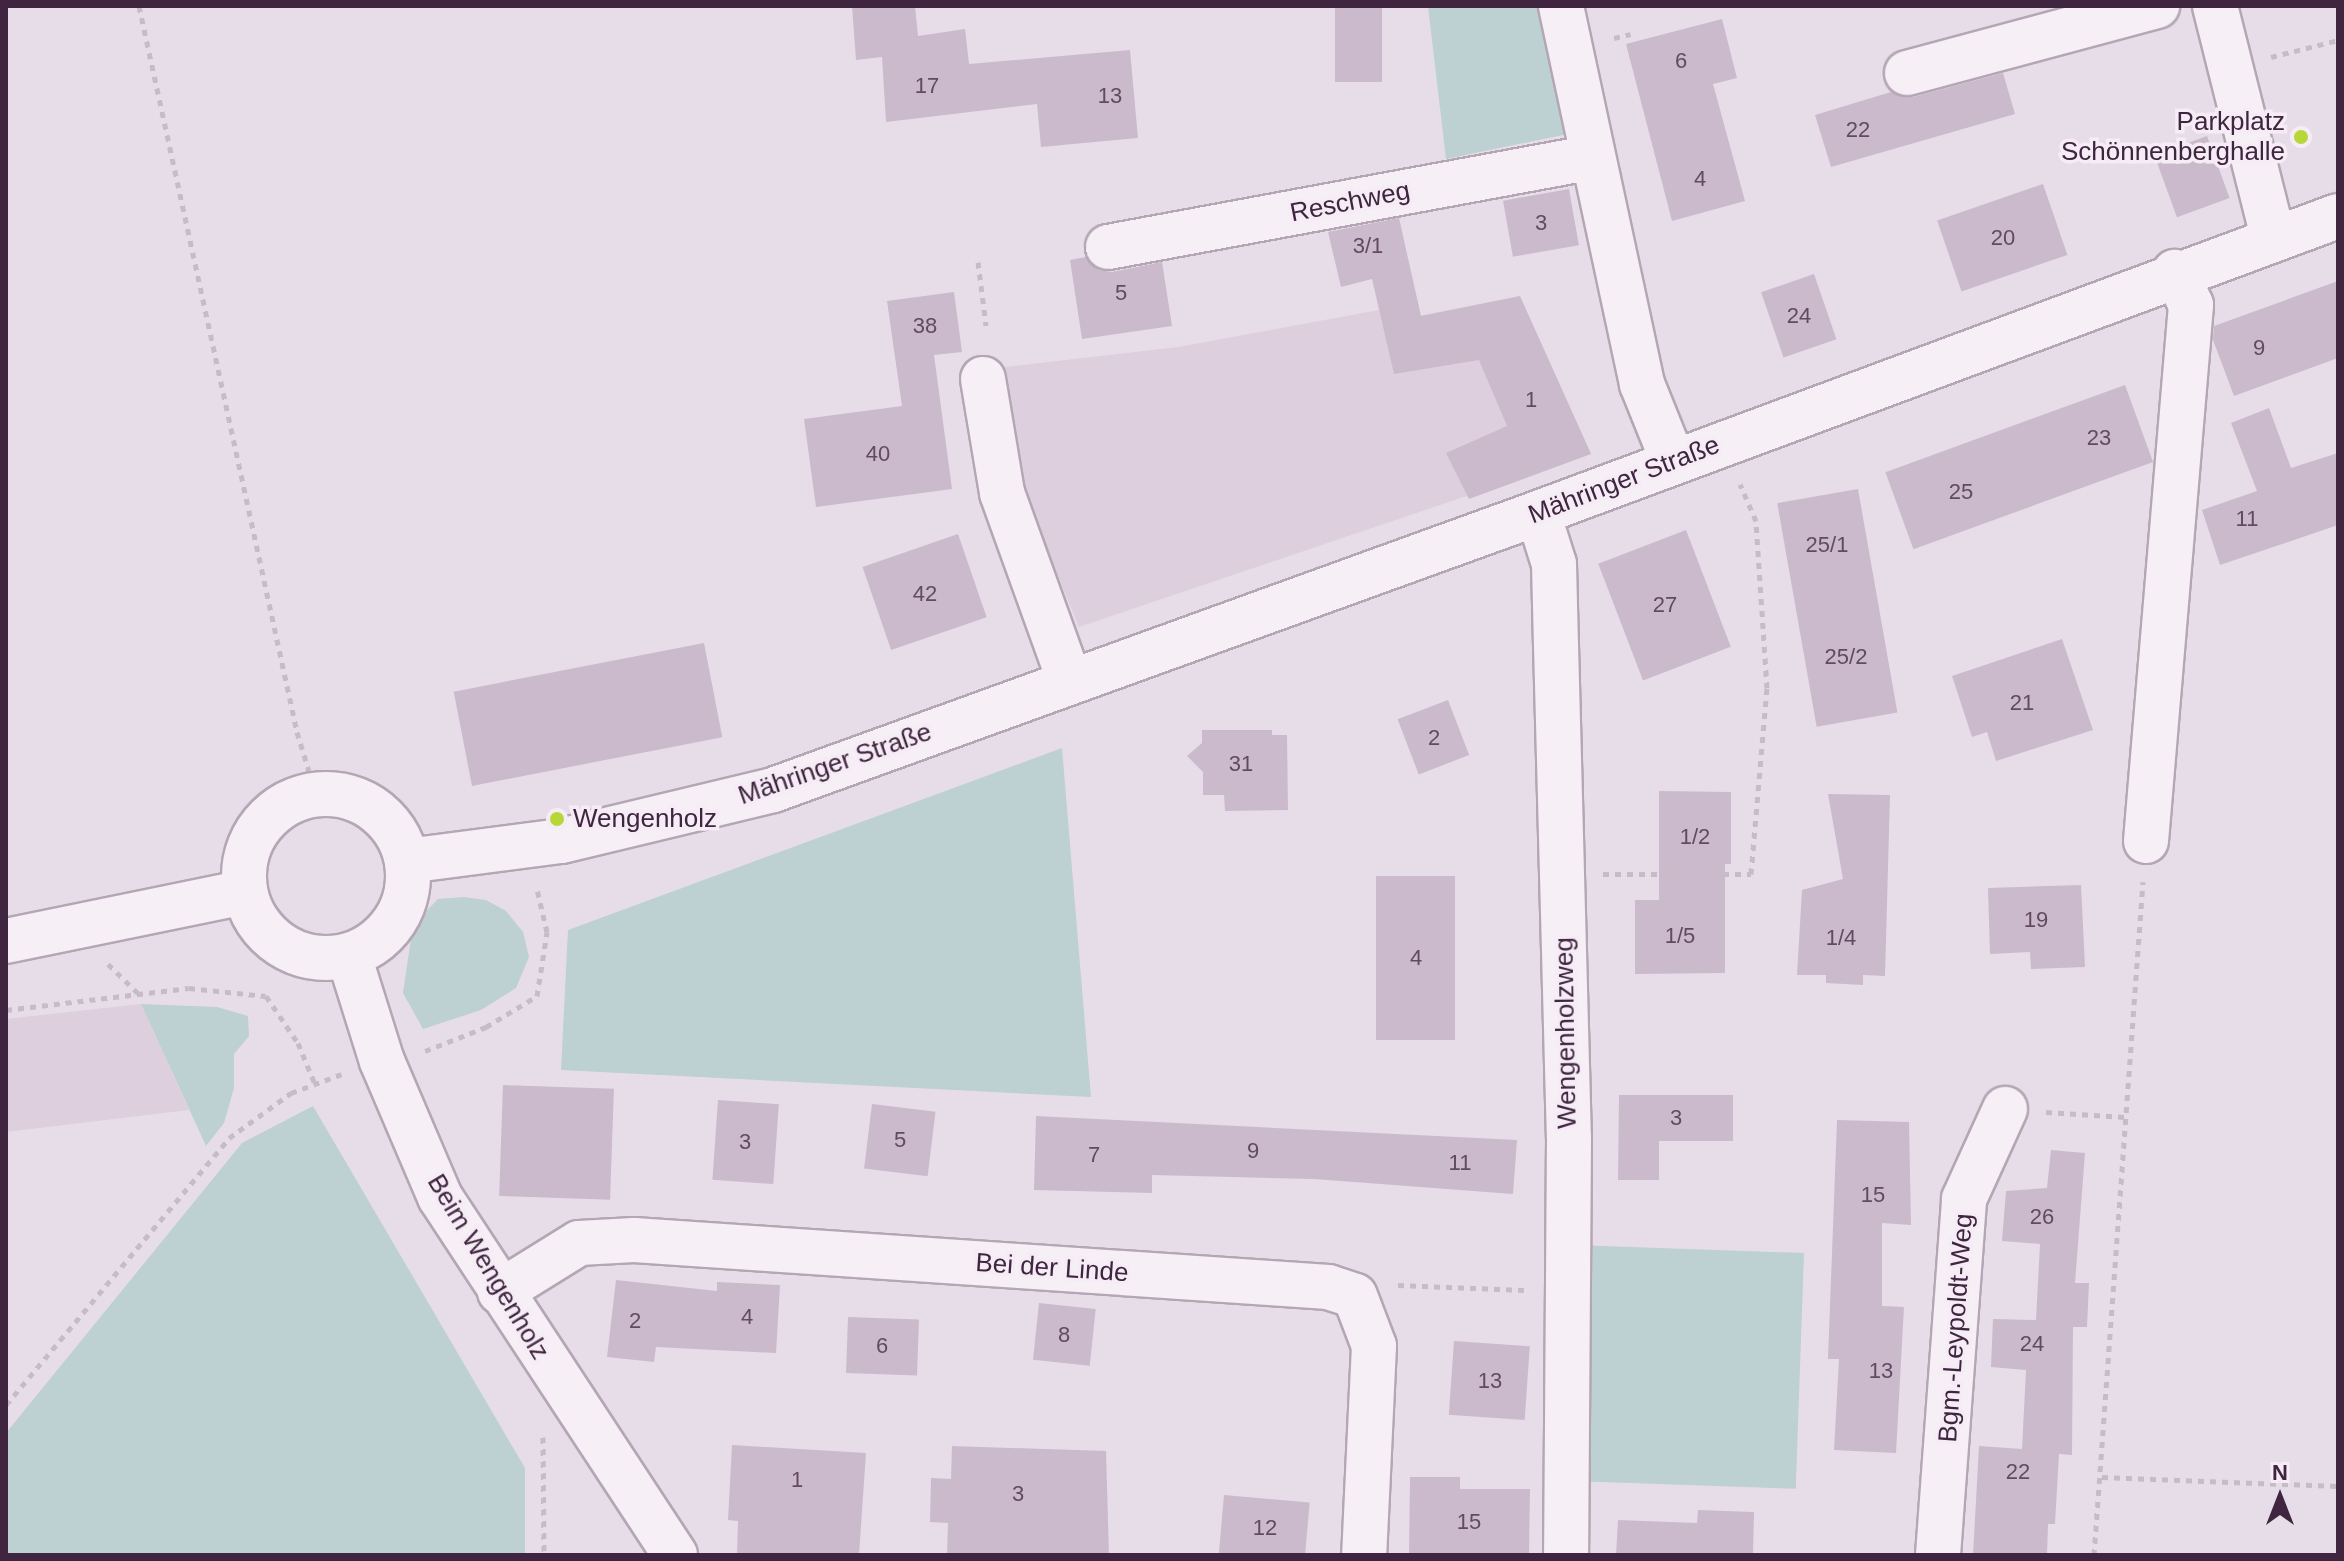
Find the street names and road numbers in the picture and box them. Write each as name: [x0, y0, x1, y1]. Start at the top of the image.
street label: Reschweg: [1287, 175, 1413, 229]
street label: Mähringer Straße: [1524, 429, 1724, 531]
street label: Mähringer Straße: [734, 716, 936, 812]
street label: Wengenholzweg: [1549, 937, 1583, 1129]
street label: Beim Wengenholz: [420, 1169, 556, 1365]
street label: Bgm.-Leypoldt-Weg: [1932, 1213, 1980, 1443]
street label: Bei der Linde: [974, 1247, 1130, 1289]

